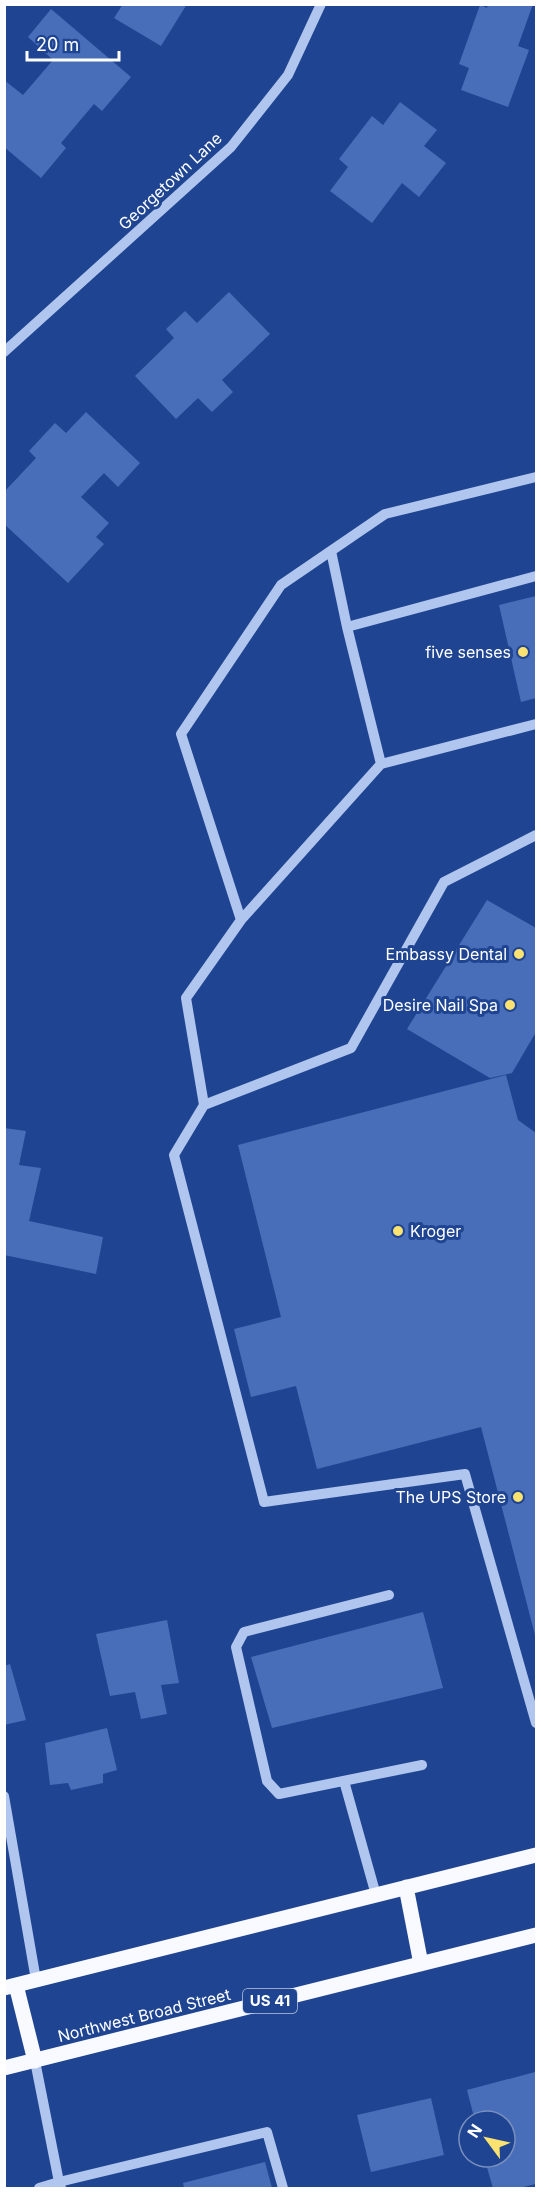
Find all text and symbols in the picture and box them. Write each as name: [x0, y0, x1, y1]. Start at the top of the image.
scale bar: [27, 24, 118, 62]
text: 20 m: [36, 34, 79, 55]
street label: Georgetown Lane: [114, 128, 226, 234]
place label: five senses: [425, 642, 511, 662]
marker: five senses: [516, 645, 530, 659]
place label: Embassy Dental: [386, 944, 507, 964]
marker: Embassy Dental: [512, 947, 526, 961]
place label: Desire Nail Spa: [383, 995, 498, 1015]
marker: Desire Nail Spa: [503, 998, 517, 1012]
place label: Kroger: [410, 1221, 461, 1241]
marker: Kroger: [391, 1224, 405, 1238]
place label: The UPS Store: [395, 1487, 506, 1507]
marker: The UPS Store: [511, 1490, 525, 1504]
street label: Northwest Broad Street: [56, 1984, 232, 2046]
road number: US 41: [243, 1989, 297, 2013]
north arrow: [457, 2109, 517, 2169]
text: N: [463, 2120, 486, 2141]

